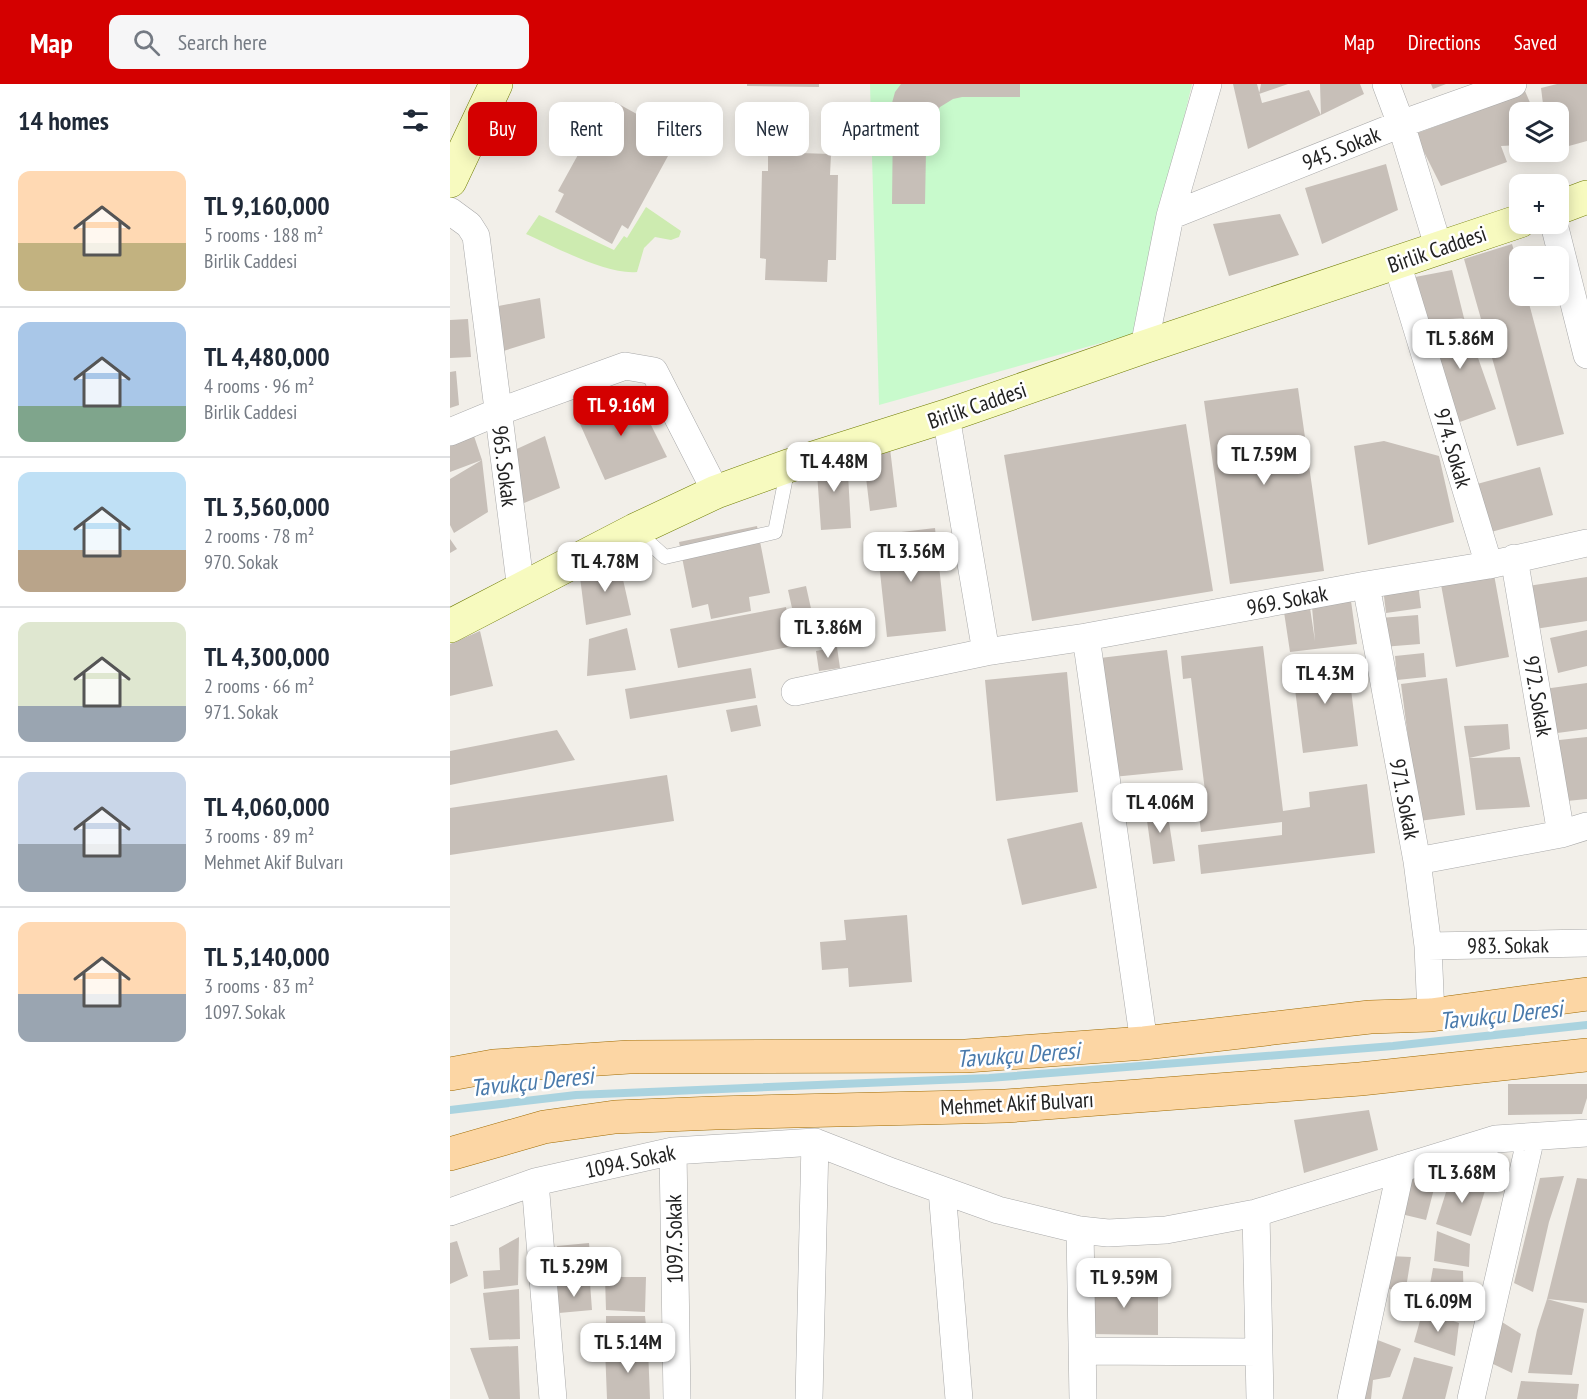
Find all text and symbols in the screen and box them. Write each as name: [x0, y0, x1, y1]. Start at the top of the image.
search box: [109, 15, 529, 69]
text: Map: [30, 24, 73, 61]
icon: search: [130, 26, 163, 59]
text: Search here: [178, 28, 267, 56]
text: Map: [1344, 29, 1375, 56]
text: Directions: [1408, 29, 1481, 56]
text: Saved: [1514, 29, 1557, 56]
chip: Buy: [468, 102, 537, 156]
chip: Rent: [549, 102, 624, 156]
chip: Filters: [636, 102, 723, 156]
chip: New: [735, 102, 809, 156]
chip: Apartment: [821, 102, 940, 156]
map controls: [1509, 102, 1569, 306]
button: layers: [1509, 102, 1569, 162]
text: 14 homes: [18, 104, 109, 137]
icon: filters: [399, 104, 432, 137]
street label: 945. Sokak: [1298, 120, 1385, 176]
button: +: [1509, 174, 1569, 234]
text: TL 9,160,000: [204, 189, 330, 222]
icon: home: [66, 195, 138, 267]
street label: Birlik Caddesi: [1384, 219, 1490, 279]
text: 5 rooms · 188 m²: [204, 222, 323, 248]
button: −: [1509, 246, 1569, 306]
text: Birlik Caddesi: [204, 248, 297, 274]
pin: TL 5.86M: [1398, 319, 1522, 370]
text: TL 5.86M: [1426, 325, 1494, 351]
text: TL 4,480,000: [204, 340, 330, 373]
icon: home: [66, 346, 138, 418]
text: 4 rooms · 96 m²: [204, 373, 314, 399]
street label: Birlik Caddesi: [924, 375, 1030, 435]
pin: TL 9.16M: [559, 386, 683, 437]
text: TL 9.16M: [587, 392, 655, 418]
text: Birlik Caddesi: [204, 399, 297, 425]
street label: 974. Sokak: [1428, 405, 1478, 492]
street label: 965. Sokak: [486, 424, 524, 509]
pin: TL 7.59M: [1202, 435, 1326, 486]
text: TL 7.59M: [1231, 441, 1297, 467]
pin: TL 4.48M: [772, 442, 896, 493]
text: TL 4.48M: [800, 448, 868, 474]
text: TL 3,560,000: [204, 490, 330, 523]
icon: home: [66, 496, 138, 568]
text: 2 rooms · 78 m²: [204, 523, 314, 549]
pin: TL 3.56M: [849, 532, 973, 583]
text: TL 3.56M: [877, 538, 945, 564]
pin: TL 4.78M: [543, 542, 667, 593]
text: TL 4.78M: [571, 548, 639, 574]
text: 970. Sokak: [204, 549, 278, 575]
street label: 969. Sokak: [1244, 578, 1330, 622]
pin: TL 3.86M: [766, 608, 890, 659]
text: TL 3.86M: [794, 614, 862, 640]
text: TL 4,300,000: [204, 640, 330, 673]
icon: home: [66, 646, 138, 718]
street label: 972. Sokak: [1517, 653, 1559, 739]
pin: TL 4.3M: [1270, 654, 1380, 705]
text: TL 4.3M: [1296, 660, 1354, 686]
text: 2 rooms · 66 m²: [204, 673, 314, 699]
text: 971. Sokak: [204, 699, 278, 725]
street label: 971. Sokak: [1383, 756, 1427, 842]
pin: TL 4.06M: [1098, 783, 1222, 834]
text: TL 4.06M: [1126, 789, 1194, 815]
text: TL 4,060,000: [204, 790, 330, 823]
icon: home: [66, 796, 138, 868]
text: 3 rooms · 89 m²: [204, 823, 314, 849]
text: Mehmet Akif Bulvarı: [204, 849, 344, 875]
street label: 983. Sokak: [1467, 930, 1550, 960]
text: TL 5,140,000: [204, 940, 330, 973]
icon: home: [66, 946, 138, 1018]
text: 3 rooms · 83 m²: [204, 973, 314, 999]
water label: Tavukçu Deresi: [1438, 992, 1567, 1036]
text: 1097. Sokak: [204, 999, 285, 1025]
water label: Tavukçu Deresi: [955, 1035, 1083, 1074]
water label: Tavukçu Deresi: [469, 1059, 598, 1103]
street label: Mehmet Akif Bulvarı: [940, 1085, 1094, 1121]
street label: 1094. Sokak: [582, 1138, 678, 1184]
pin: TL 3.68M: [1400, 1153, 1524, 1204]
text: TL 3.68M: [1428, 1159, 1496, 1185]
street label: 1097. Sokak: [659, 1194, 689, 1284]
pin: TL 5.29M: [512, 1247, 636, 1298]
text: TL 5.29M: [540, 1253, 608, 1279]
pin: TL 9.59M: [1062, 1258, 1186, 1309]
text: TL 9.59M: [1090, 1264, 1158, 1290]
pin: TL 6.09M: [1376, 1282, 1500, 1333]
text: TL 6.09M: [1404, 1288, 1472, 1314]
pin: TL 5.14M: [566, 1323, 690, 1374]
text: TL 5.14M: [594, 1329, 662, 1355]

